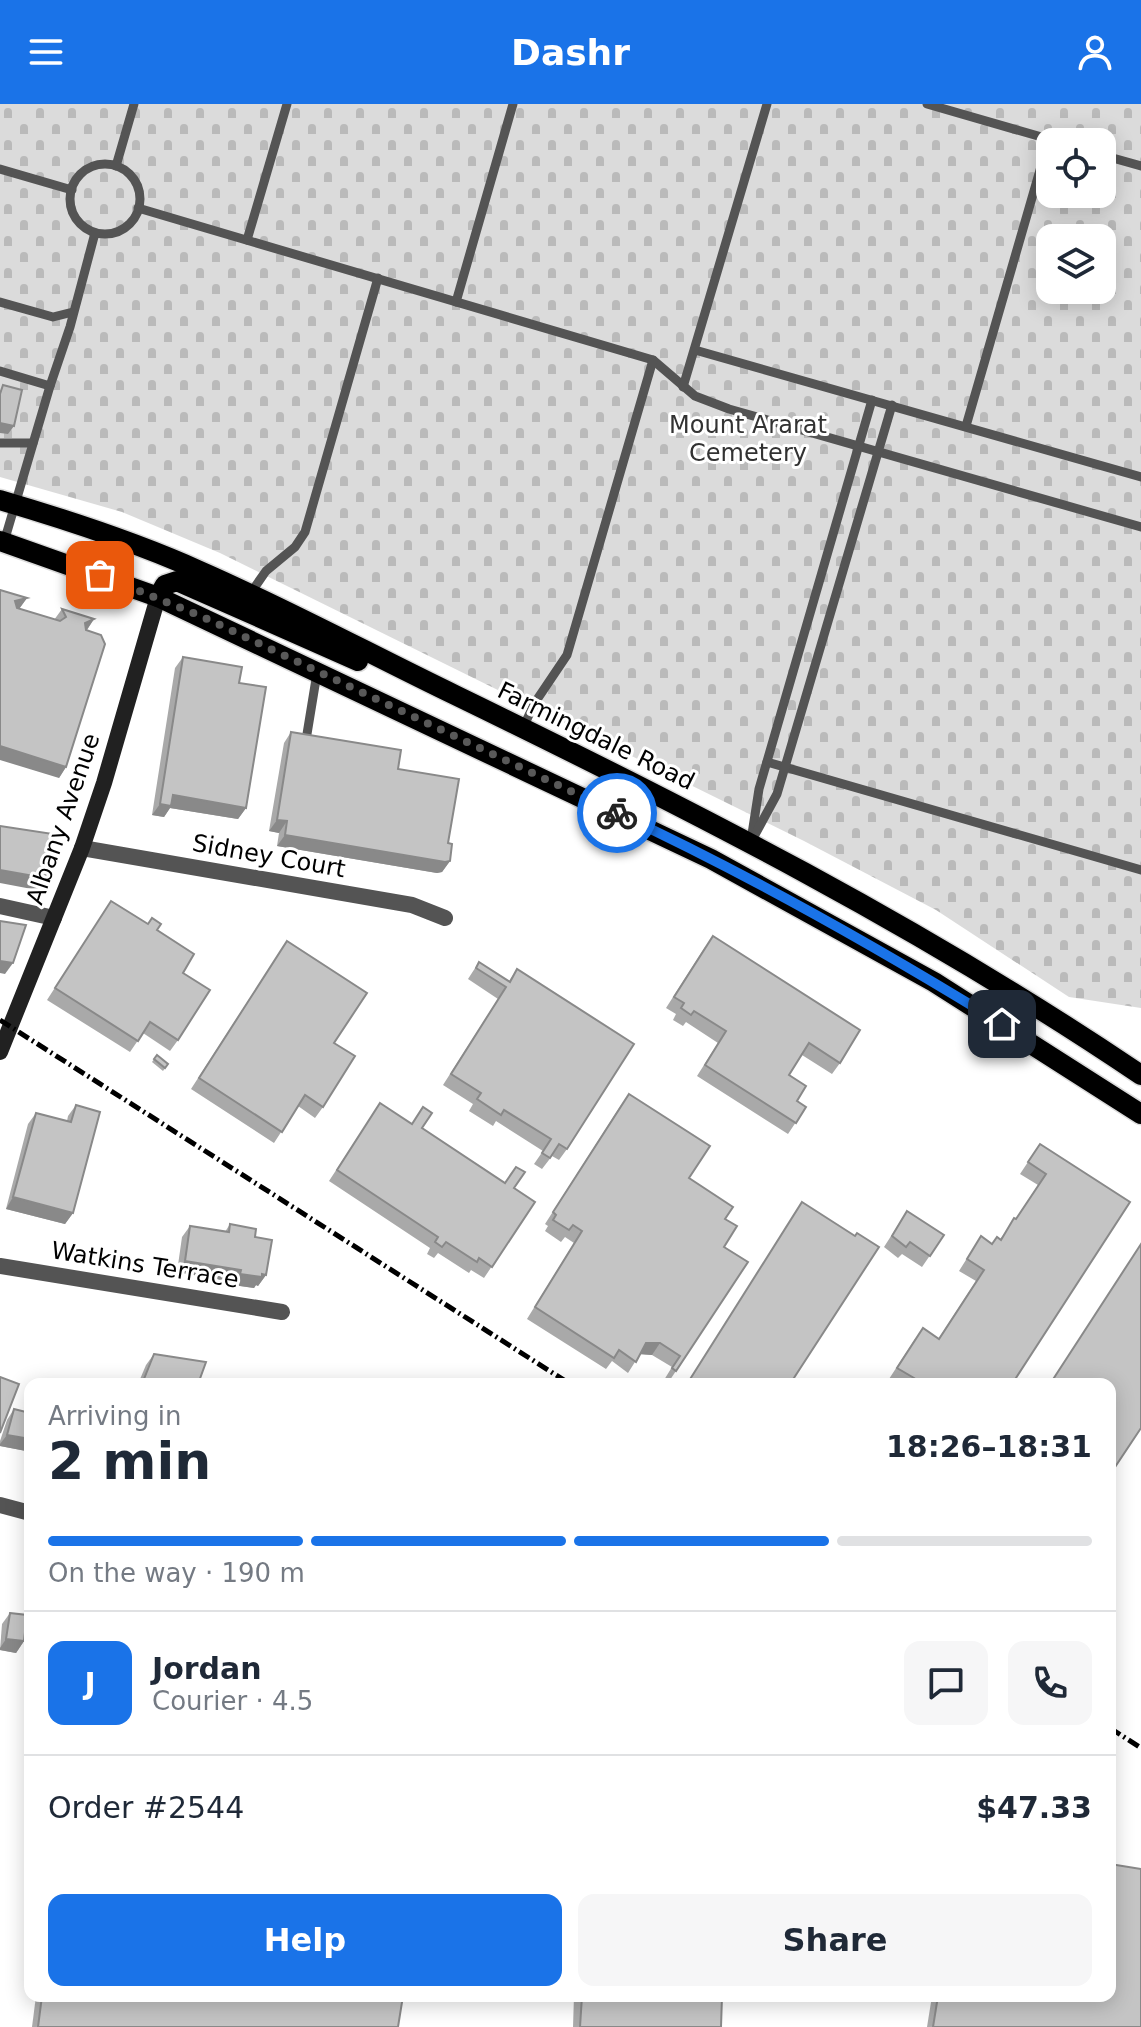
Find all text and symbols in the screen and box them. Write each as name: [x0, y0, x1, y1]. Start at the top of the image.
icon: menu: [24, 30, 68, 74]
icon: person: [1073, 30, 1117, 74]
text: Dashr: [511, 32, 630, 73]
map controls: [1036, 128, 1116, 304]
button: locate: [1036, 128, 1116, 208]
button: layers: [1036, 224, 1116, 304]
park label: Mount Ararat Cemetery: [669, 411, 827, 467]
pin: [66, 541, 134, 609]
icon: bag: [78, 553, 122, 597]
street label: Farmingdale Road: [493, 676, 699, 796]
street label: Albany Avenue: [21, 730, 105, 908]
courier: [577, 773, 657, 853]
icon: bike: [595, 791, 639, 835]
street label: Sidney Court: [190, 829, 348, 883]
pin: [968, 990, 1036, 1058]
icon: home: [980, 1002, 1024, 1046]
street label: Watkins Terrace: [49, 1236, 241, 1294]
text: Arriving in: [48, 1401, 182, 1431]
text: 18:26–18:31: [886, 1429, 1092, 1464]
text: 2 min: [48, 1431, 211, 1491]
text: On the way · 190 m: [48, 1558, 305, 1588]
button: chat: [904, 1641, 988, 1725]
button: phone: [1008, 1641, 1092, 1725]
text: Jordan: [152, 1651, 262, 1686]
text: J: [84, 1666, 96, 1701]
text: Courier · 4.5: [152, 1686, 313, 1716]
text: Order #2544: [48, 1790, 244, 1825]
text: $47.33: [976, 1790, 1092, 1825]
button: Help: [48, 1894, 562, 1986]
button: Share: [578, 1894, 1092, 1986]

